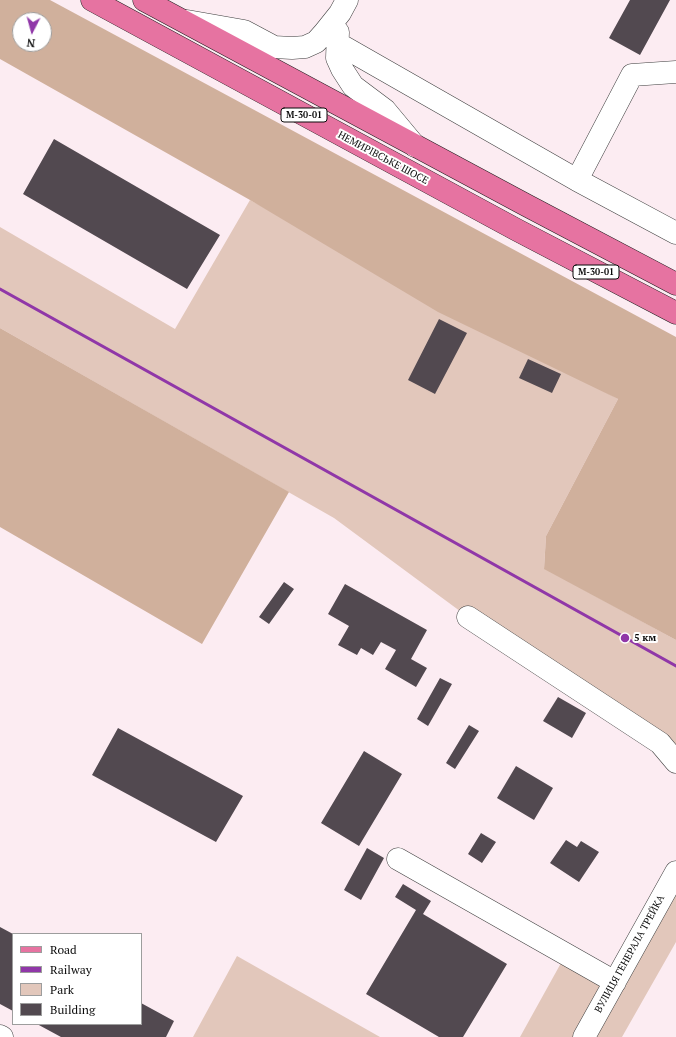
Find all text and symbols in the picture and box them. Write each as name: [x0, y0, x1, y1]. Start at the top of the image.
north arrow: [12, 12, 52, 52]
text: N: [26, 36, 36, 50]
road number: М-30-01: [281, 108, 327, 122]
street label: НЕМИРІВСЬКЕ ШОСЕ: [336, 129, 430, 187]
road number: М-30-01: [573, 265, 619, 279]
marker: 5 км: [619, 632, 631, 644]
place label: 5 км: [634, 632, 656, 644]
street label: ВУЛИЦЯ ГЕНЕРАЛА ТРЕЙКА: [593, 893, 667, 1015]
legend: [12, 933, 142, 1025]
text: Road: [50, 942, 77, 957]
text: Railway: [50, 962, 92, 977]
text: Park: [50, 982, 74, 997]
text: Building: [50, 1002, 95, 1017]

